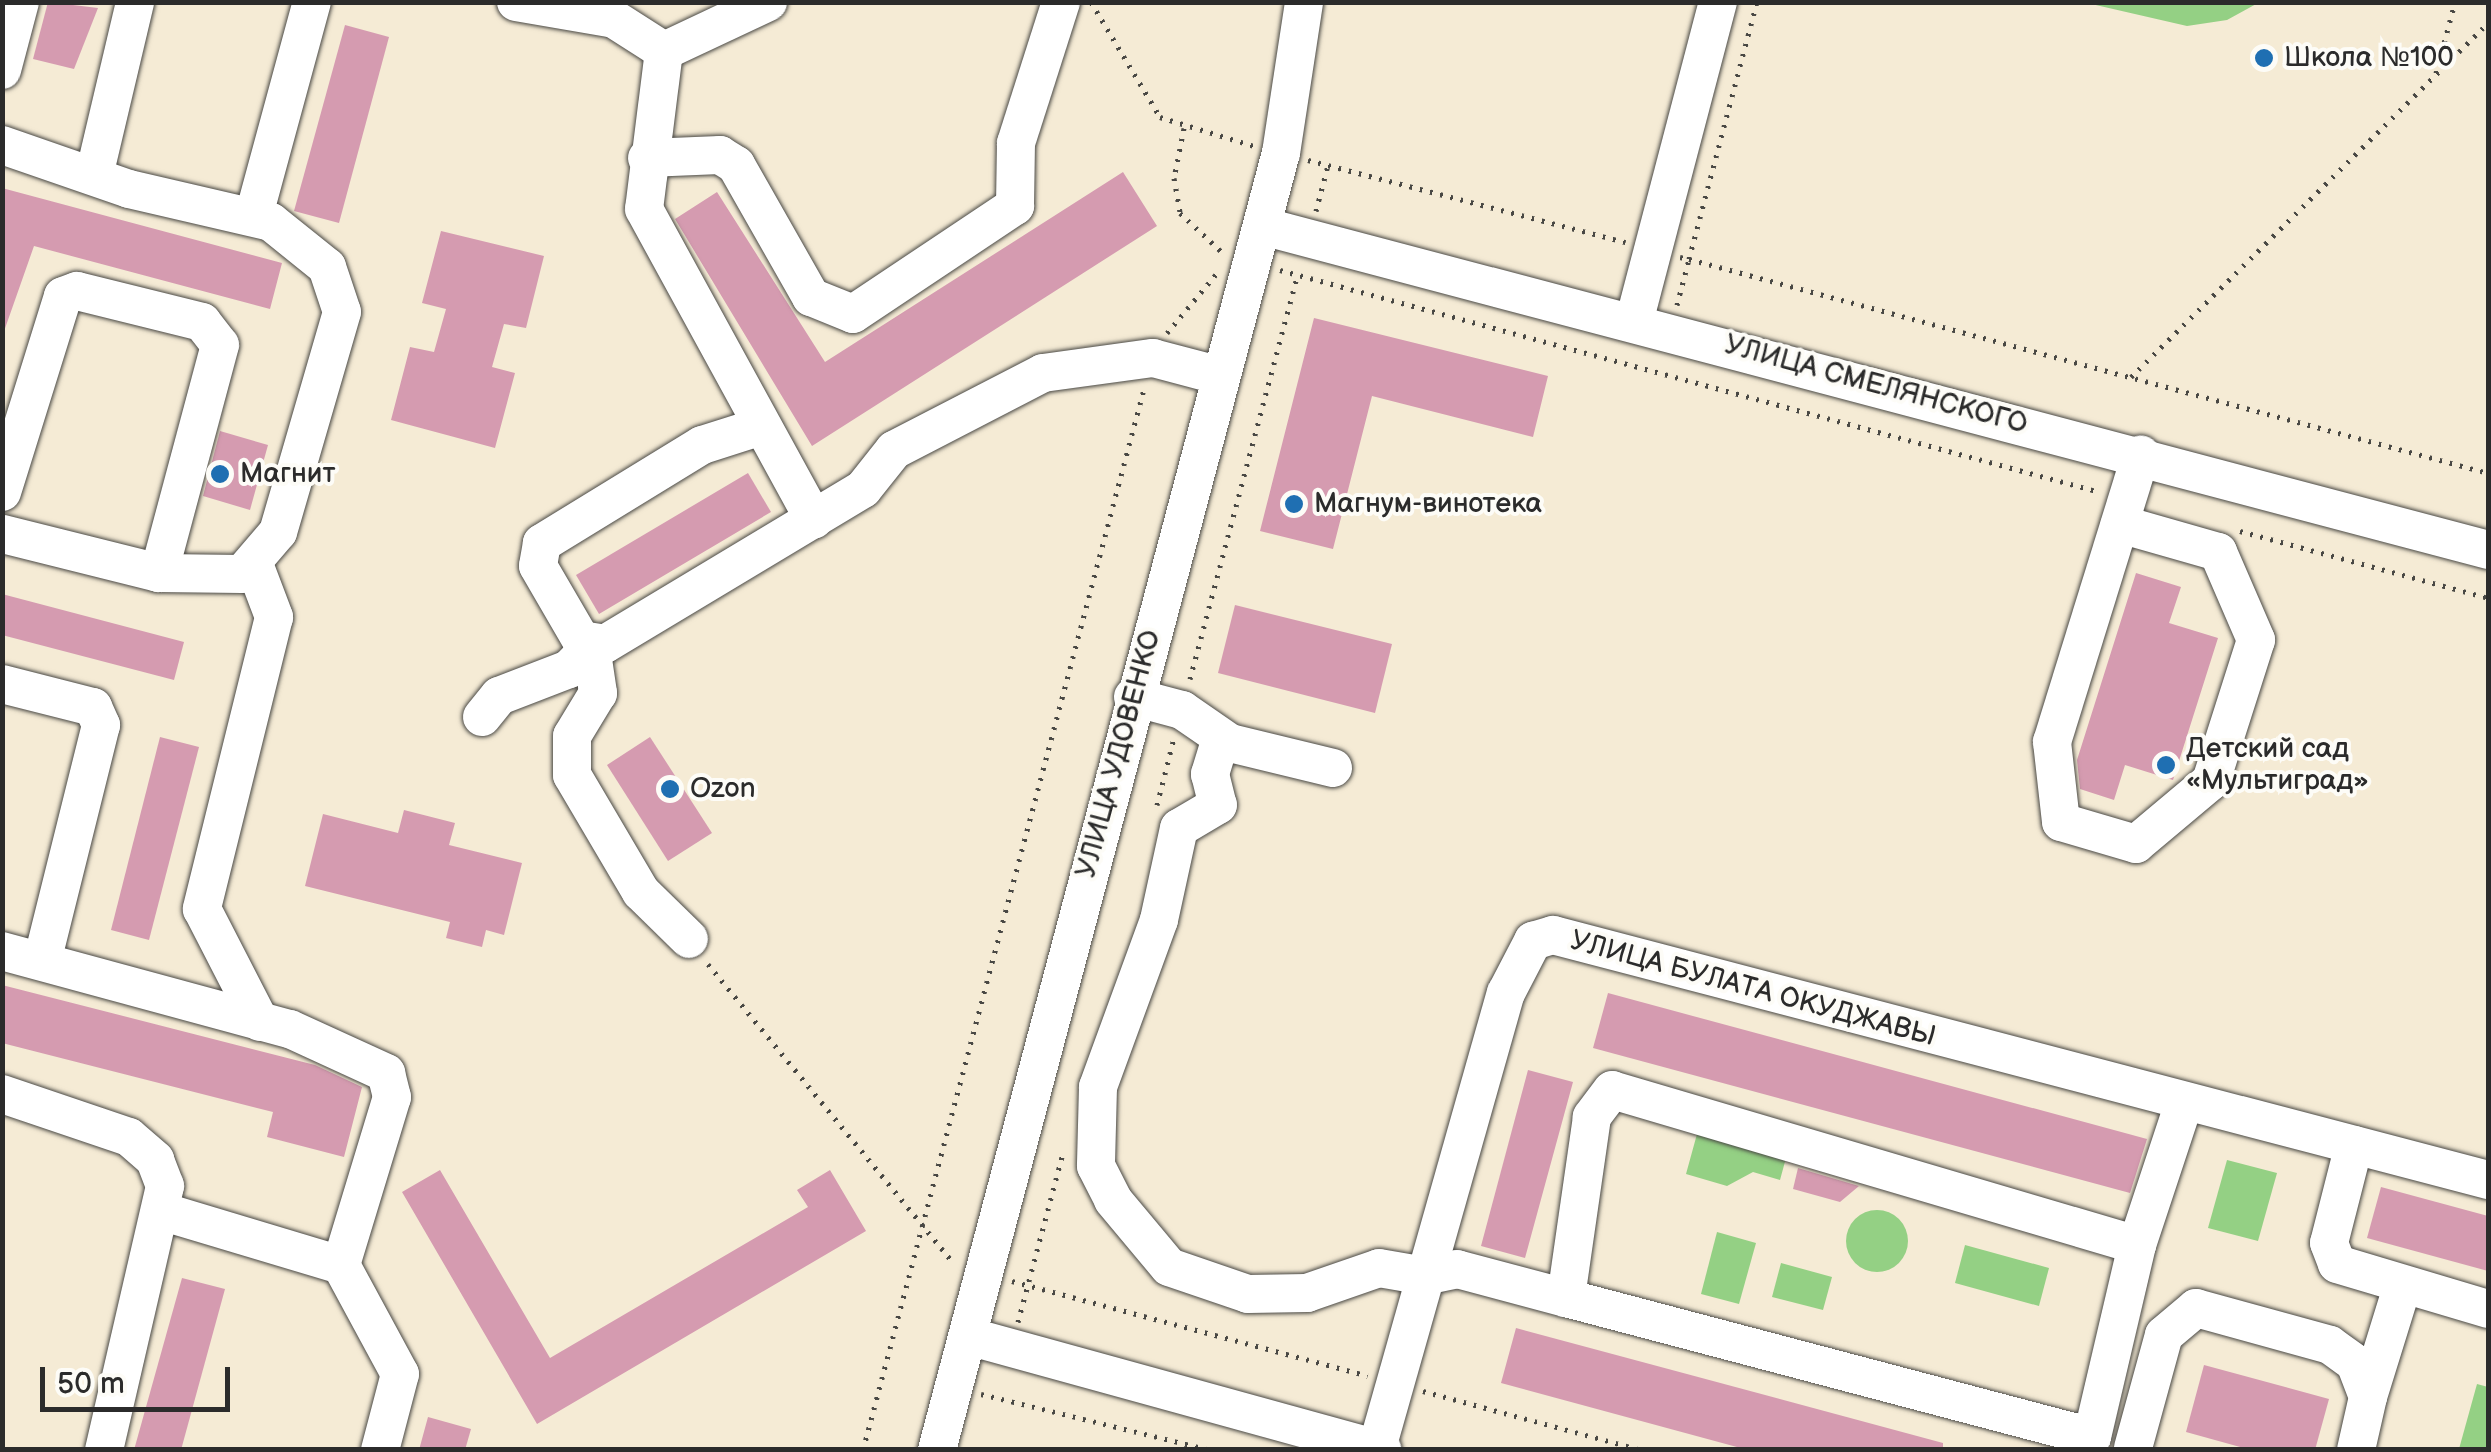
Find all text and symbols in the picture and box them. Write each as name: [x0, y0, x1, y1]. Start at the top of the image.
place label: Школа №100: [2284, 41, 2454, 75]
marker: Школа №100: [2253, 47, 2275, 69]
street label: УЛИЦА СМЕЛЯНСКОГО: [1721, 328, 2031, 442]
place label: Магнит: [240, 457, 335, 491]
marker: Магнит: [209, 463, 231, 485]
place label: Магнум-винотека: [1314, 487, 1542, 521]
marker: Магнум-винотека: [1283, 493, 1305, 515]
street label: УЛИЦА УДОВЕНКО: [1070, 626, 1168, 882]
place label: Детский сад «Мультиград»: [2186, 732, 2369, 798]
marker: Детский сад «Мультиград»: [2155, 754, 2177, 776]
place label: Ozon: [690, 772, 756, 806]
marker: Ozon: [659, 778, 681, 800]
street label: УЛИЦА БУЛАТА ОКУДЖАВЫ: [1567, 924, 1939, 1054]
scale bar: [45, 1347, 235, 1409]
text: 50 m: [57, 1366, 125, 1402]

